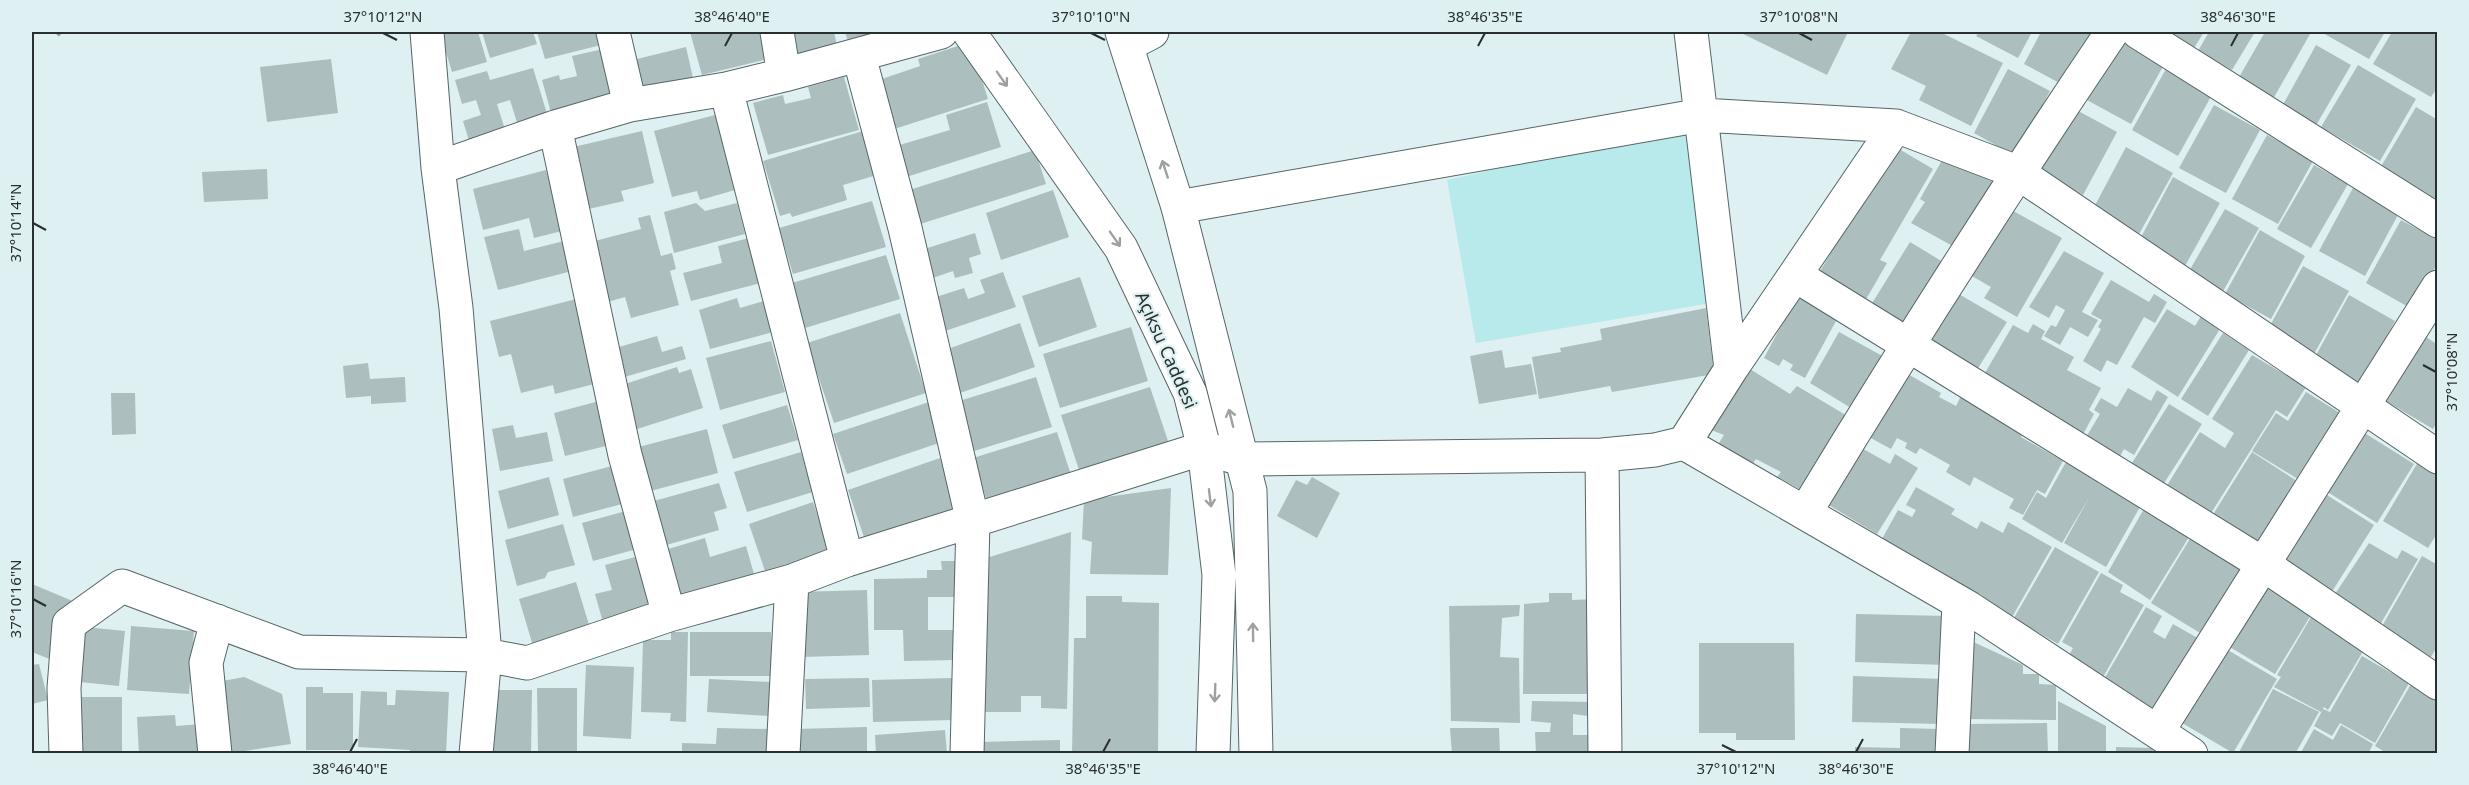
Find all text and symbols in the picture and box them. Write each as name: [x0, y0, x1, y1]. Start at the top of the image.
text: 37°10'12"N: [344, 6, 422, 26]
text: 38°46'40"E: [694, 6, 770, 26]
text: 37°10'10"N: [1052, 6, 1130, 26]
text: 38°46'35"E: [1447, 6, 1523, 26]
text: 37°10'08"N: [1760, 6, 1838, 26]
text: 38°46'30"E: [2200, 6, 2276, 26]
one-way arrow: [996, 71, 1008, 87]
one-way arrow: [1159, 160, 1170, 179]
text: 37°10'14"N: [5, 184, 25, 262]
one-way arrow: [1109, 230, 1121, 246]
street label: Açıksu Caddesi: [1130, 288, 1204, 412]
text: 37°10'08"N: [2441, 333, 2461, 411]
one-way arrow: [1225, 409, 1236, 428]
one-way arrow: [1205, 488, 1216, 508]
text: 37°10'16"N: [5, 560, 25, 638]
one-way arrow: [1247, 623, 1259, 643]
one-way arrow: [1210, 682, 1221, 702]
text: 38°46'40"E: [312, 758, 388, 778]
text: 38°46'35"E: [1065, 758, 1141, 778]
text: 37°10'12"N: [1697, 758, 1775, 778]
text: 38°46'30"E: [1818, 758, 1894, 778]

